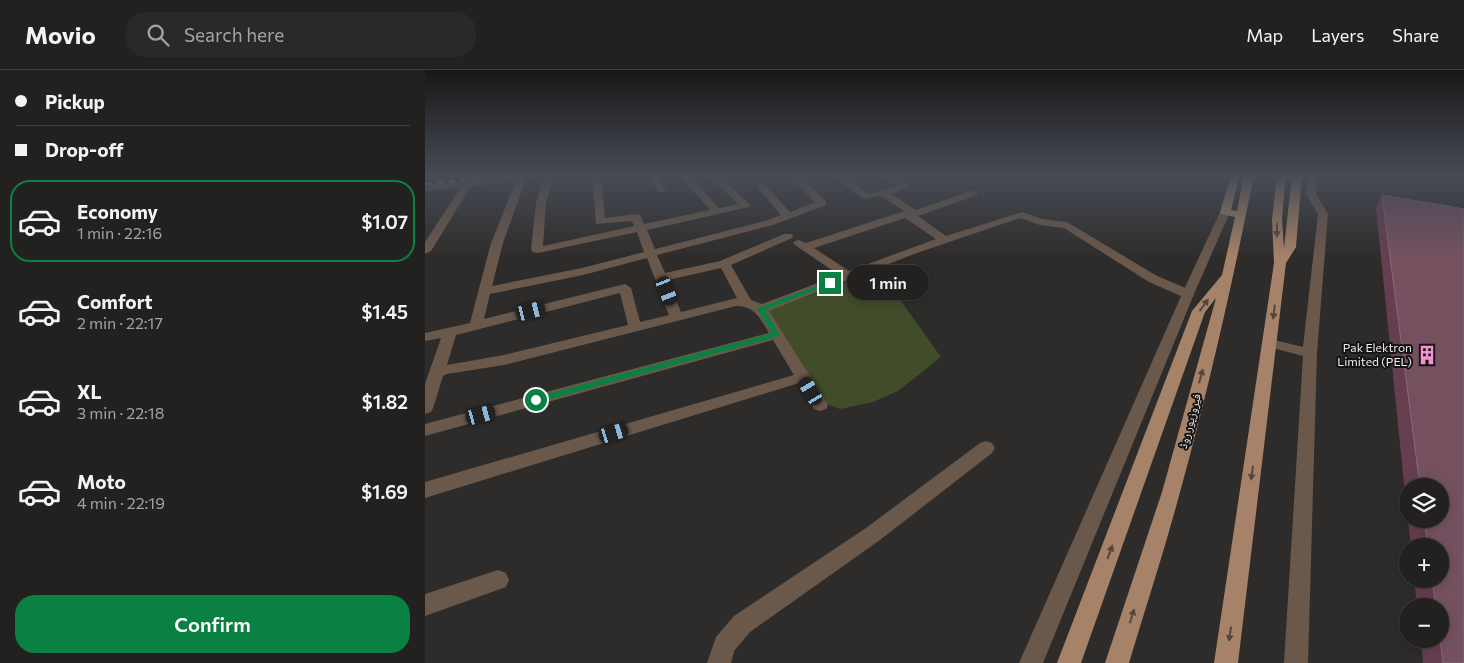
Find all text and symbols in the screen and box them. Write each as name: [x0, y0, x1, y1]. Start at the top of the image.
search box: [126, 12, 476, 57]
text: Movio: [25, 20, 96, 49]
icon: search: [144, 21, 172, 49]
text: Search here: [184, 23, 284, 46]
text: Map: [1246, 24, 1283, 46]
text: Layers: [1311, 24, 1364, 46]
text: Share: [1392, 24, 1439, 46]
text: Pickup: [45, 90, 105, 113]
text: Drop-off: [45, 138, 124, 161]
icon: car: [17, 199, 62, 244]
text: Economy: [77, 200, 158, 223]
text: $1.07: [361, 210, 408, 233]
one-way arrow: [1273, 222, 1281, 238]
text: 1 min · 22:16: [77, 223, 162, 242]
callout: 1 min: [847, 266, 930, 300]
route end: [819, 272, 841, 294]
text: 1 min: [869, 273, 907, 292]
car: [654, 274, 679, 308]
icon: car: [17, 289, 62, 334]
text: Comfort: [77, 290, 153, 313]
one-way arrow: [1199, 298, 1209, 312]
text: $1.45: [361, 300, 408, 323]
car: [514, 300, 547, 322]
one-way arrow: [1270, 304, 1278, 320]
text: 2 min · 22:17: [77, 313, 163, 332]
place label: Pak Elektron Limited (PEL): [1337, 340, 1412, 368]
building icon: Pak Elektron Limited (PEL): [1416, 344, 1438, 366]
one-way arrow: [1198, 369, 1206, 384]
car: [796, 374, 825, 408]
icon: car: [17, 379, 62, 424]
text: XL: [77, 380, 102, 403]
route start: [525, 389, 547, 411]
text: $1.82: [362, 390, 408, 413]
street label: فیروزپور روڈ: [1175, 392, 1204, 450]
text: 3 min · 22:18: [77, 403, 164, 422]
car: [464, 404, 497, 426]
car: [597, 421, 630, 445]
one-way arrow: [1248, 465, 1256, 481]
icon: car: [17, 469, 62, 514]
text: Moto: [77, 470, 126, 493]
map controls: [1399, 478, 1449, 648]
button: layers: [1399, 478, 1449, 528]
text: $1.69: [361, 480, 408, 503]
text: 4 min · 22:19: [77, 493, 165, 512]
button: +: [1399, 538, 1449, 588]
one-way arrow: [1106, 544, 1114, 559]
button: Confirm: [15, 595, 410, 653]
button: −: [1399, 598, 1449, 648]
one-way arrow: [1129, 609, 1136, 624]
one-way arrow: [1226, 626, 1234, 642]

